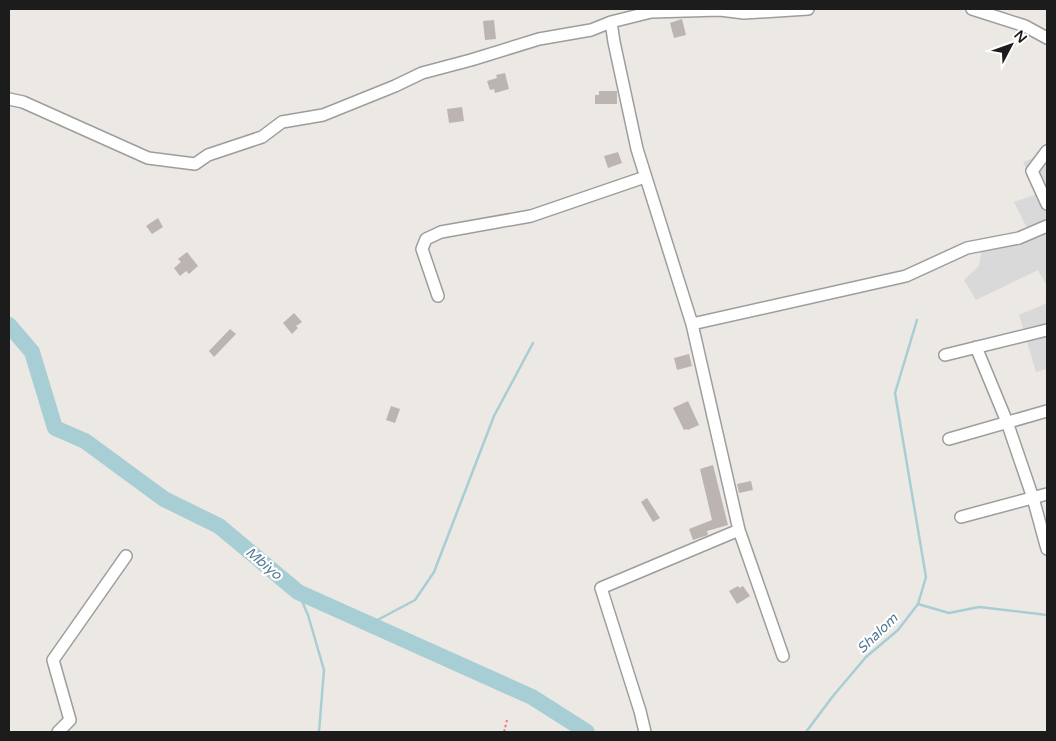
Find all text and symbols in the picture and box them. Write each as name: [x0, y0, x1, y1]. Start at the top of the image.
north arrow: [986, 20, 1036, 70]
text: N: [1010, 27, 1031, 47]
water label: Mbiyo: [242, 543, 286, 584]
water label: Shalom: [854, 609, 902, 657]

